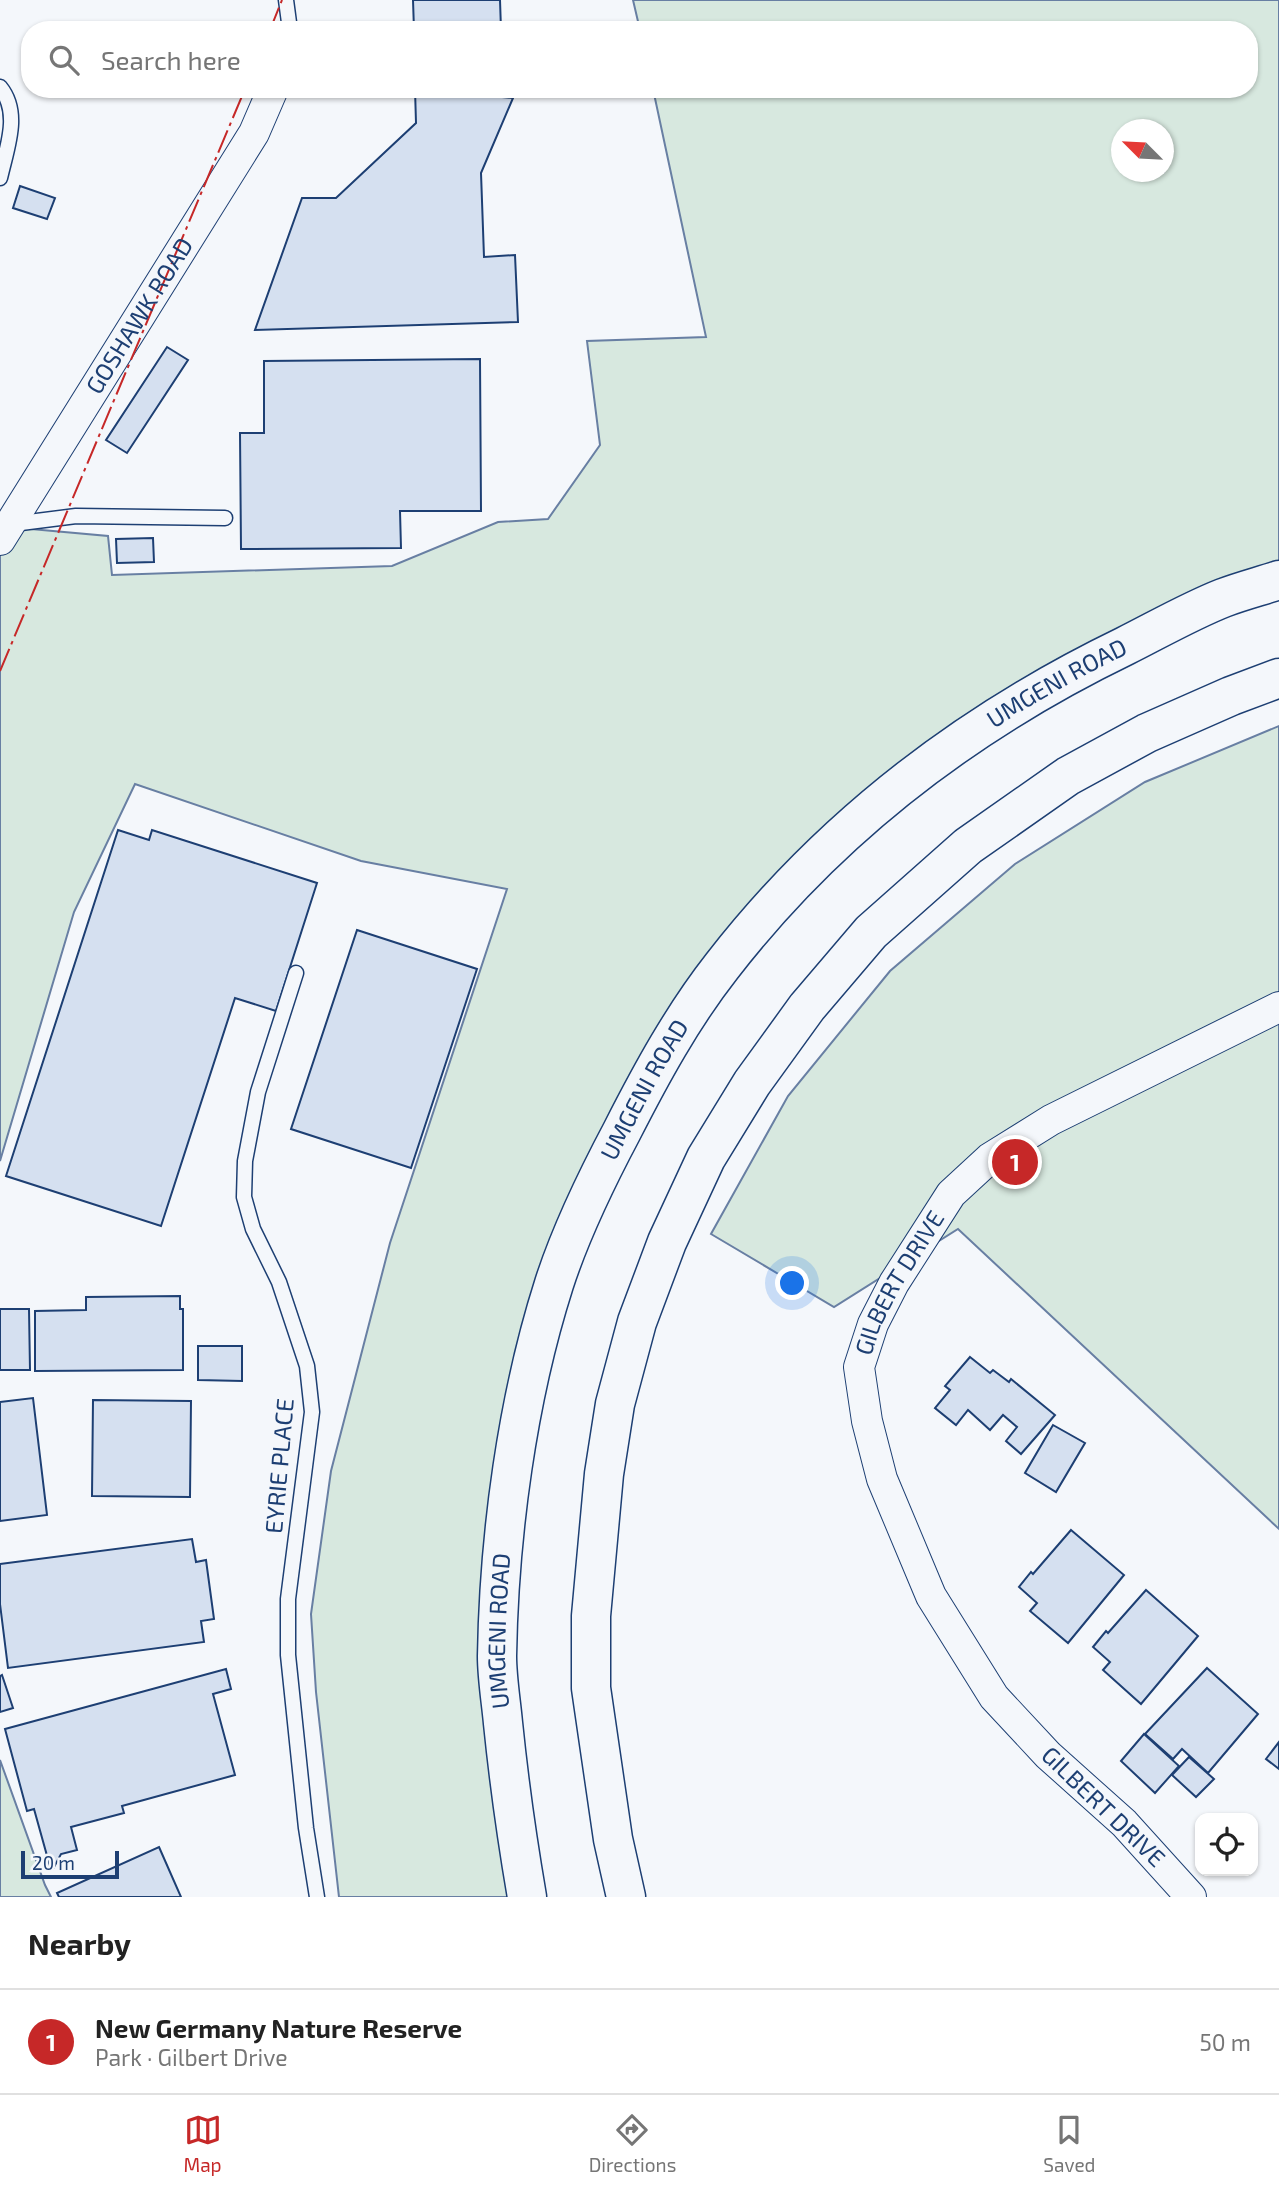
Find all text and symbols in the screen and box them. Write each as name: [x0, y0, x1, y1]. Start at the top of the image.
search box: [21, 21, 1258, 98]
icon: search: [45, 41, 83, 79]
text: Search here: [101, 44, 241, 75]
north arrow: [1111, 119, 1174, 182]
street label: GOSHAWK ROAD: [79, 232, 198, 399]
street label: UMGENI ROAD: [981, 631, 1131, 733]
street label: UMGENI ROAD: [593, 1014, 694, 1165]
pin: 1: [992, 1136, 1038, 1188]
street label: GILBERT DRIVE: [848, 1205, 949, 1358]
your location: [775, 1266, 809, 1300]
street label: EYRIE PLACE: [258, 1397, 299, 1535]
street label: UMGENI ROAD: [481, 1552, 515, 1711]
street label: GILBERT DRIVE: [1036, 1740, 1172, 1872]
map controls: [1195, 1813, 1258, 1876]
button: locate: [1195, 1813, 1258, 1876]
scale bar: [21, 1848, 119, 1880]
text: 20 m: [32, 1851, 75, 1874]
text: Nearby: [28, 1925, 131, 1961]
text: New Germany Nature Reserve: [95, 2012, 462, 2043]
text: 1: [46, 2028, 56, 2056]
text: 50 m: [1200, 2028, 1251, 2056]
text: Park · Gilbert Drive: [95, 2043, 288, 2071]
tab: Map: [184, 2111, 222, 2176]
tab: Directions: [589, 2111, 676, 2176]
tab: Saved: [1043, 2111, 1095, 2176]

